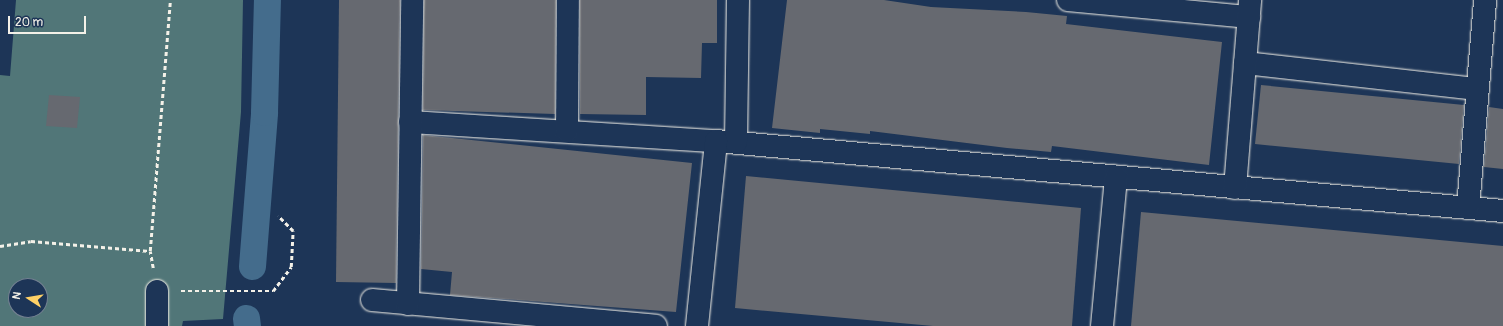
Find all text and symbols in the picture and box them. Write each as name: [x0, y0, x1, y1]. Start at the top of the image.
scale bar: [10, 8, 88, 34]
text: 20 m: [15, 15, 43, 30]
north arrow: [8, 278, 48, 318]
text: N: [10, 291, 24, 301]

